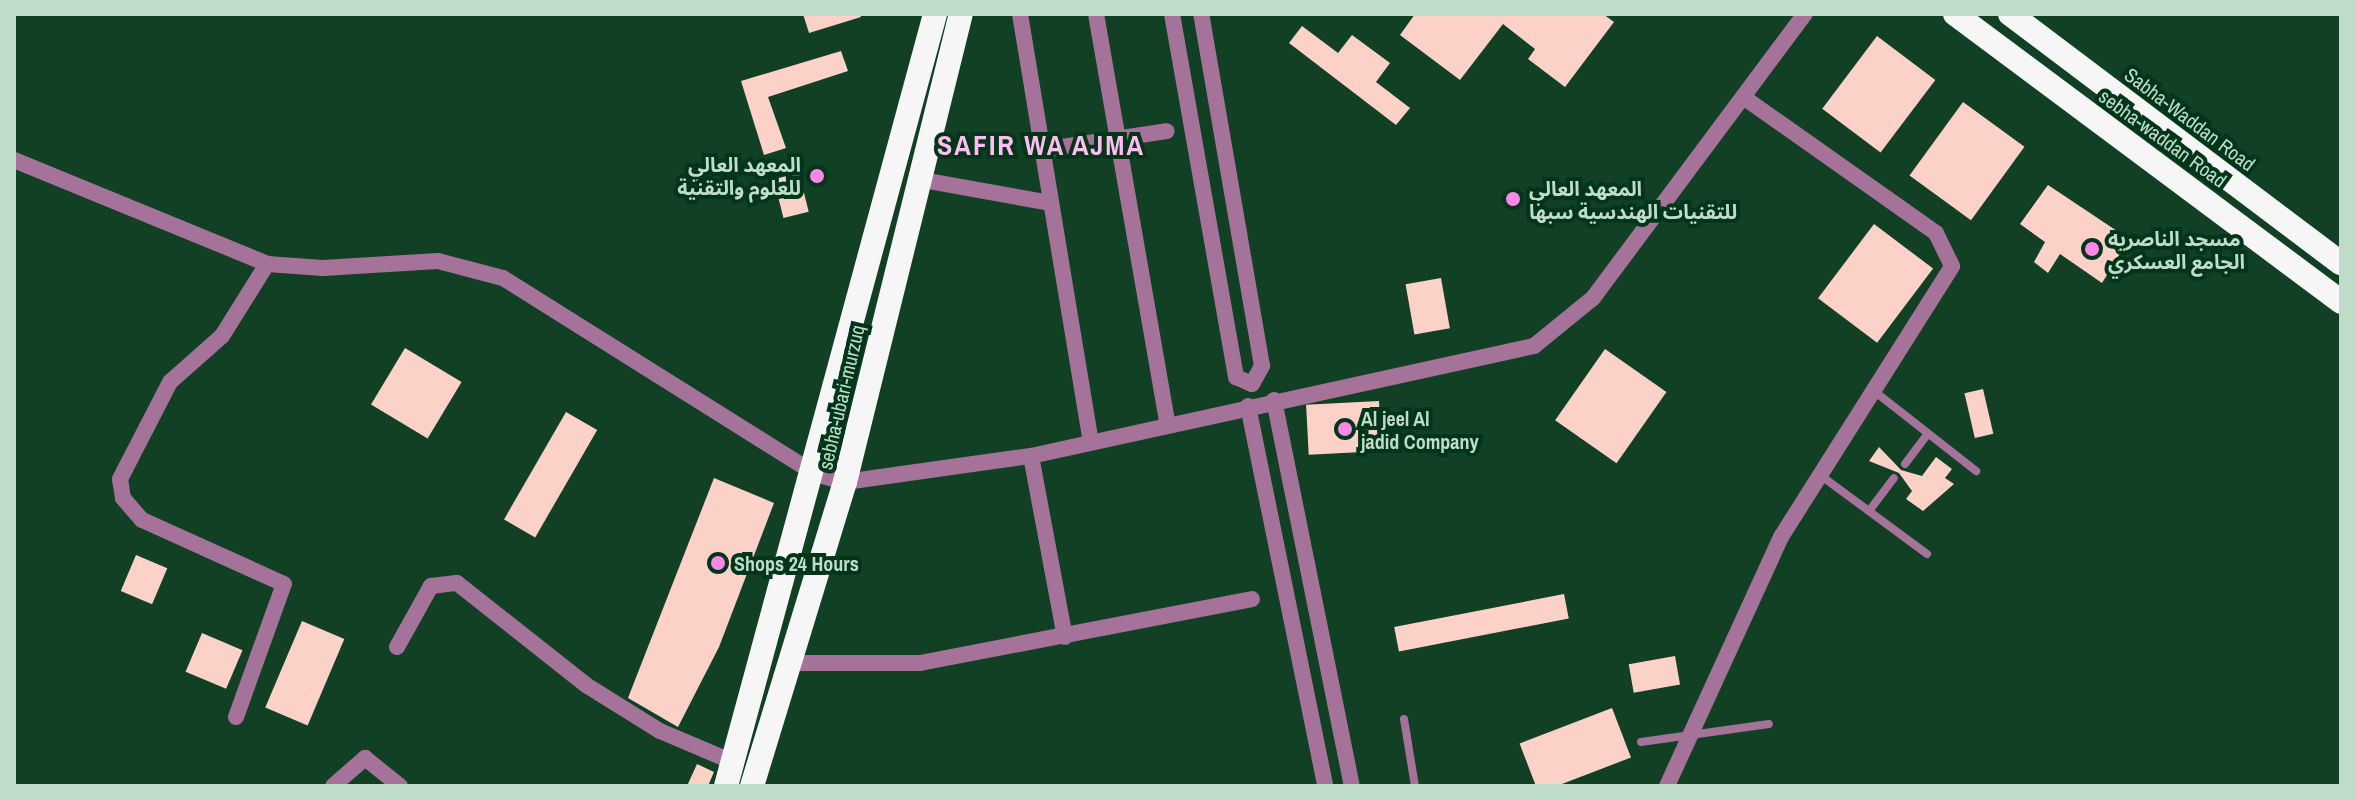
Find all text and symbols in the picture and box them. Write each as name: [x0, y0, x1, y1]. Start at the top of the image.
street label: Sabha-Waddan Road: [2120, 62, 2260, 176]
street label: sebha-waddan Road: [2095, 84, 2231, 192]
district label: SAFIR WA AJMA: [936, 128, 1146, 162]
place label: المعهد العالي للعلوم والتقنية: [677, 152, 801, 199]
marker: المعهد العالي للعلوم والتقنية: [808, 167, 826, 185]
place label: المعهد العالي للتقنيات الهندسية سبها: [1529, 176, 1737, 223]
marker: المعهد العالي للتقنيات الهندسية سبها: [1504, 190, 1522, 208]
place label: مسجد الناصريه الجامع العسكري: [2108, 226, 2245, 273]
marker: مسجد الناصريه الجامع العسكري: [2083, 240, 2101, 258]
street label: sebha-ubari-murzuq: [813, 322, 869, 472]
place label: Al jeel Al jadid Company: [1361, 406, 1479, 453]
marker: Al jeel Al jadid Company: [1336, 420, 1354, 438]
place label: Shops 24 Hours: [734, 551, 859, 575]
marker: Shops 24 Hours: [709, 554, 727, 572]

